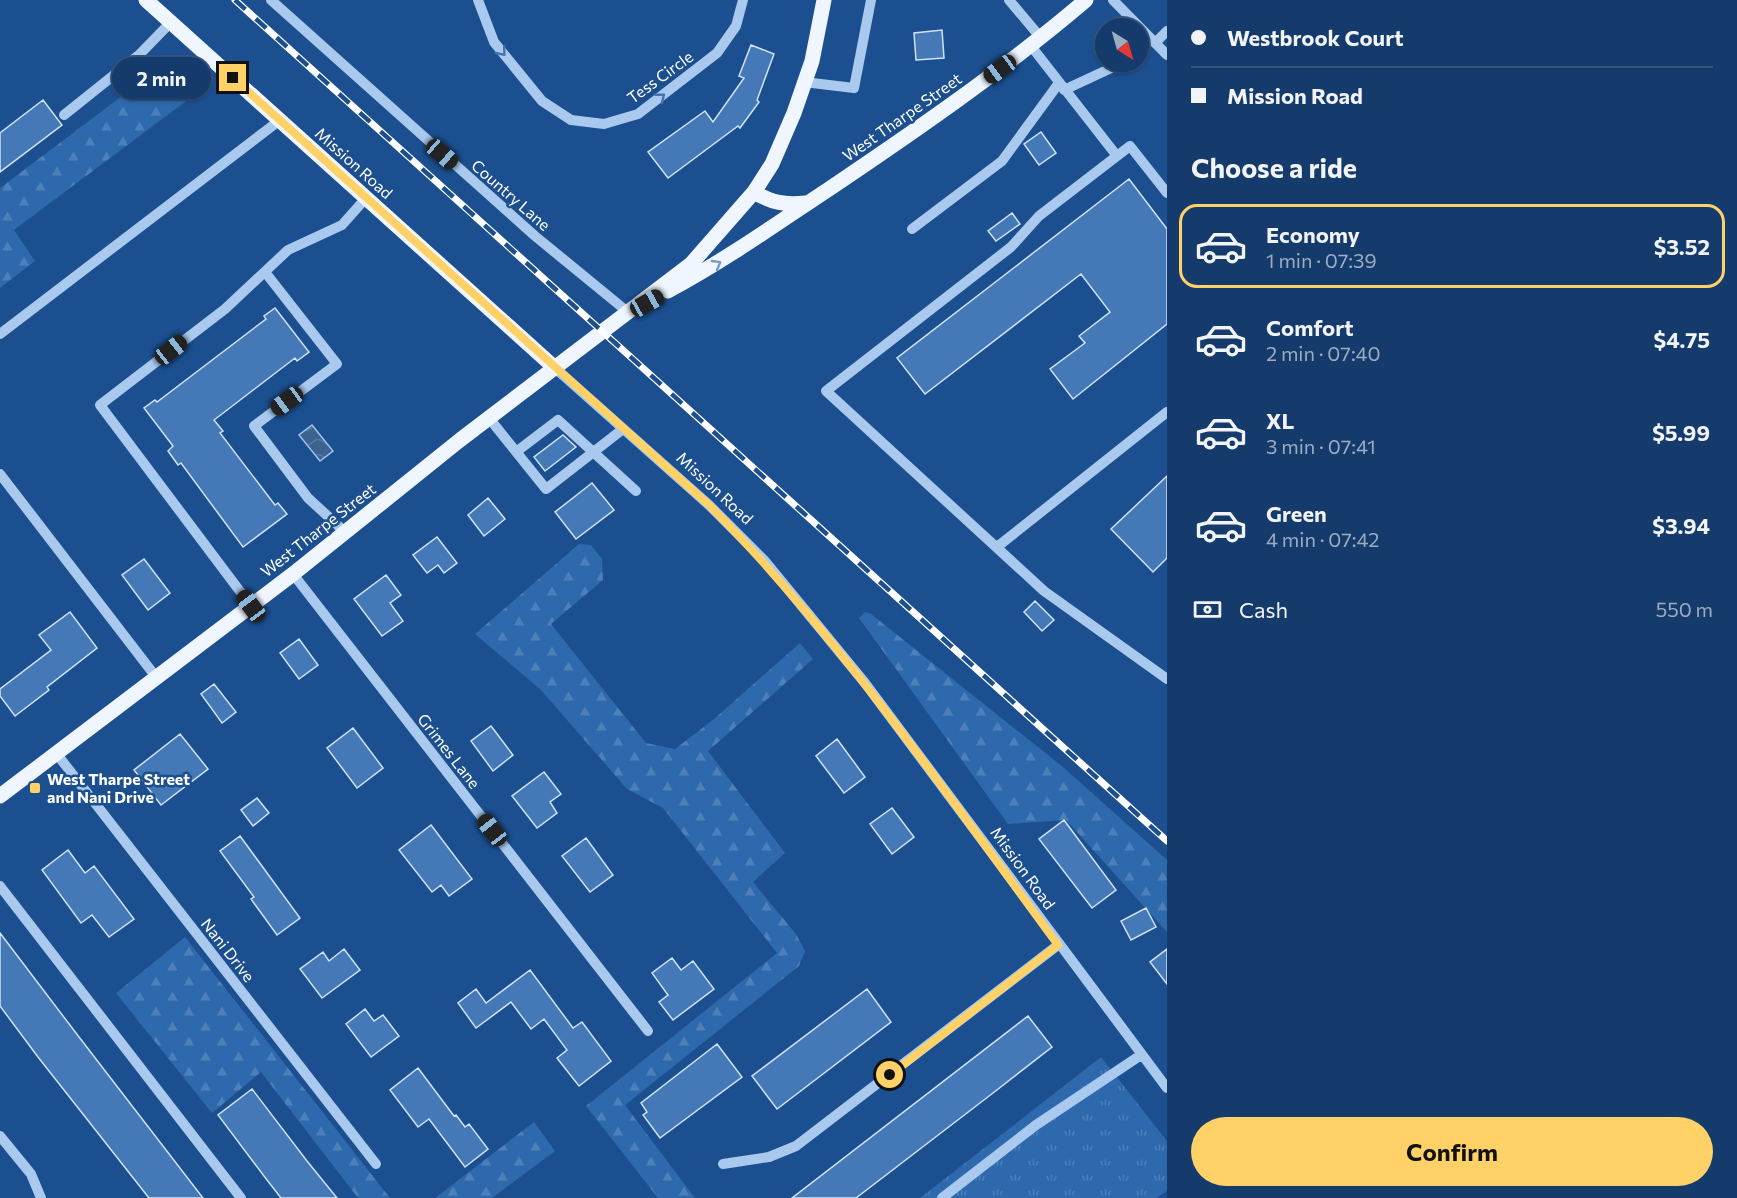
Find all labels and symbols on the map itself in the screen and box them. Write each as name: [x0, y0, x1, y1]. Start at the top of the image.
north arrow: [1095, 18, 1149, 72]
one-way arrow: [495, 45, 506, 56]
street label: Tess Circle: [623, 46, 696, 107]
car: [980, 51, 1020, 87]
callout: 2 min: [113, 57, 212, 99]
route end: [219, 64, 246, 91]
street label: West Tharpe Street: [839, 68, 965, 165]
one-way arrow: [654, 93, 665, 104]
street label: Mission Road: [312, 123, 397, 202]
car: [423, 135, 461, 173]
street label: Country Lane: [468, 155, 555, 234]
one-way arrow: [711, 260, 721, 272]
car: [627, 286, 667, 320]
car: [151, 332, 191, 368]
car: [267, 383, 307, 419]
street label: Mission Road: [673, 448, 757, 528]
street label: West Tharpe Street: [256, 478, 379, 580]
car: [233, 586, 269, 626]
street label: Grimes Lane: [414, 709, 485, 792]
place label: West Tharpe Street and Nani Drive: [47, 769, 190, 806]
marker: West Tharpe Street and Nani Drive: [28, 781, 42, 795]
car: [474, 810, 510, 850]
street label: Mission Road: [987, 823, 1060, 913]
street label: Nani Drive: [198, 914, 259, 985]
route start: [876, 1061, 903, 1088]

